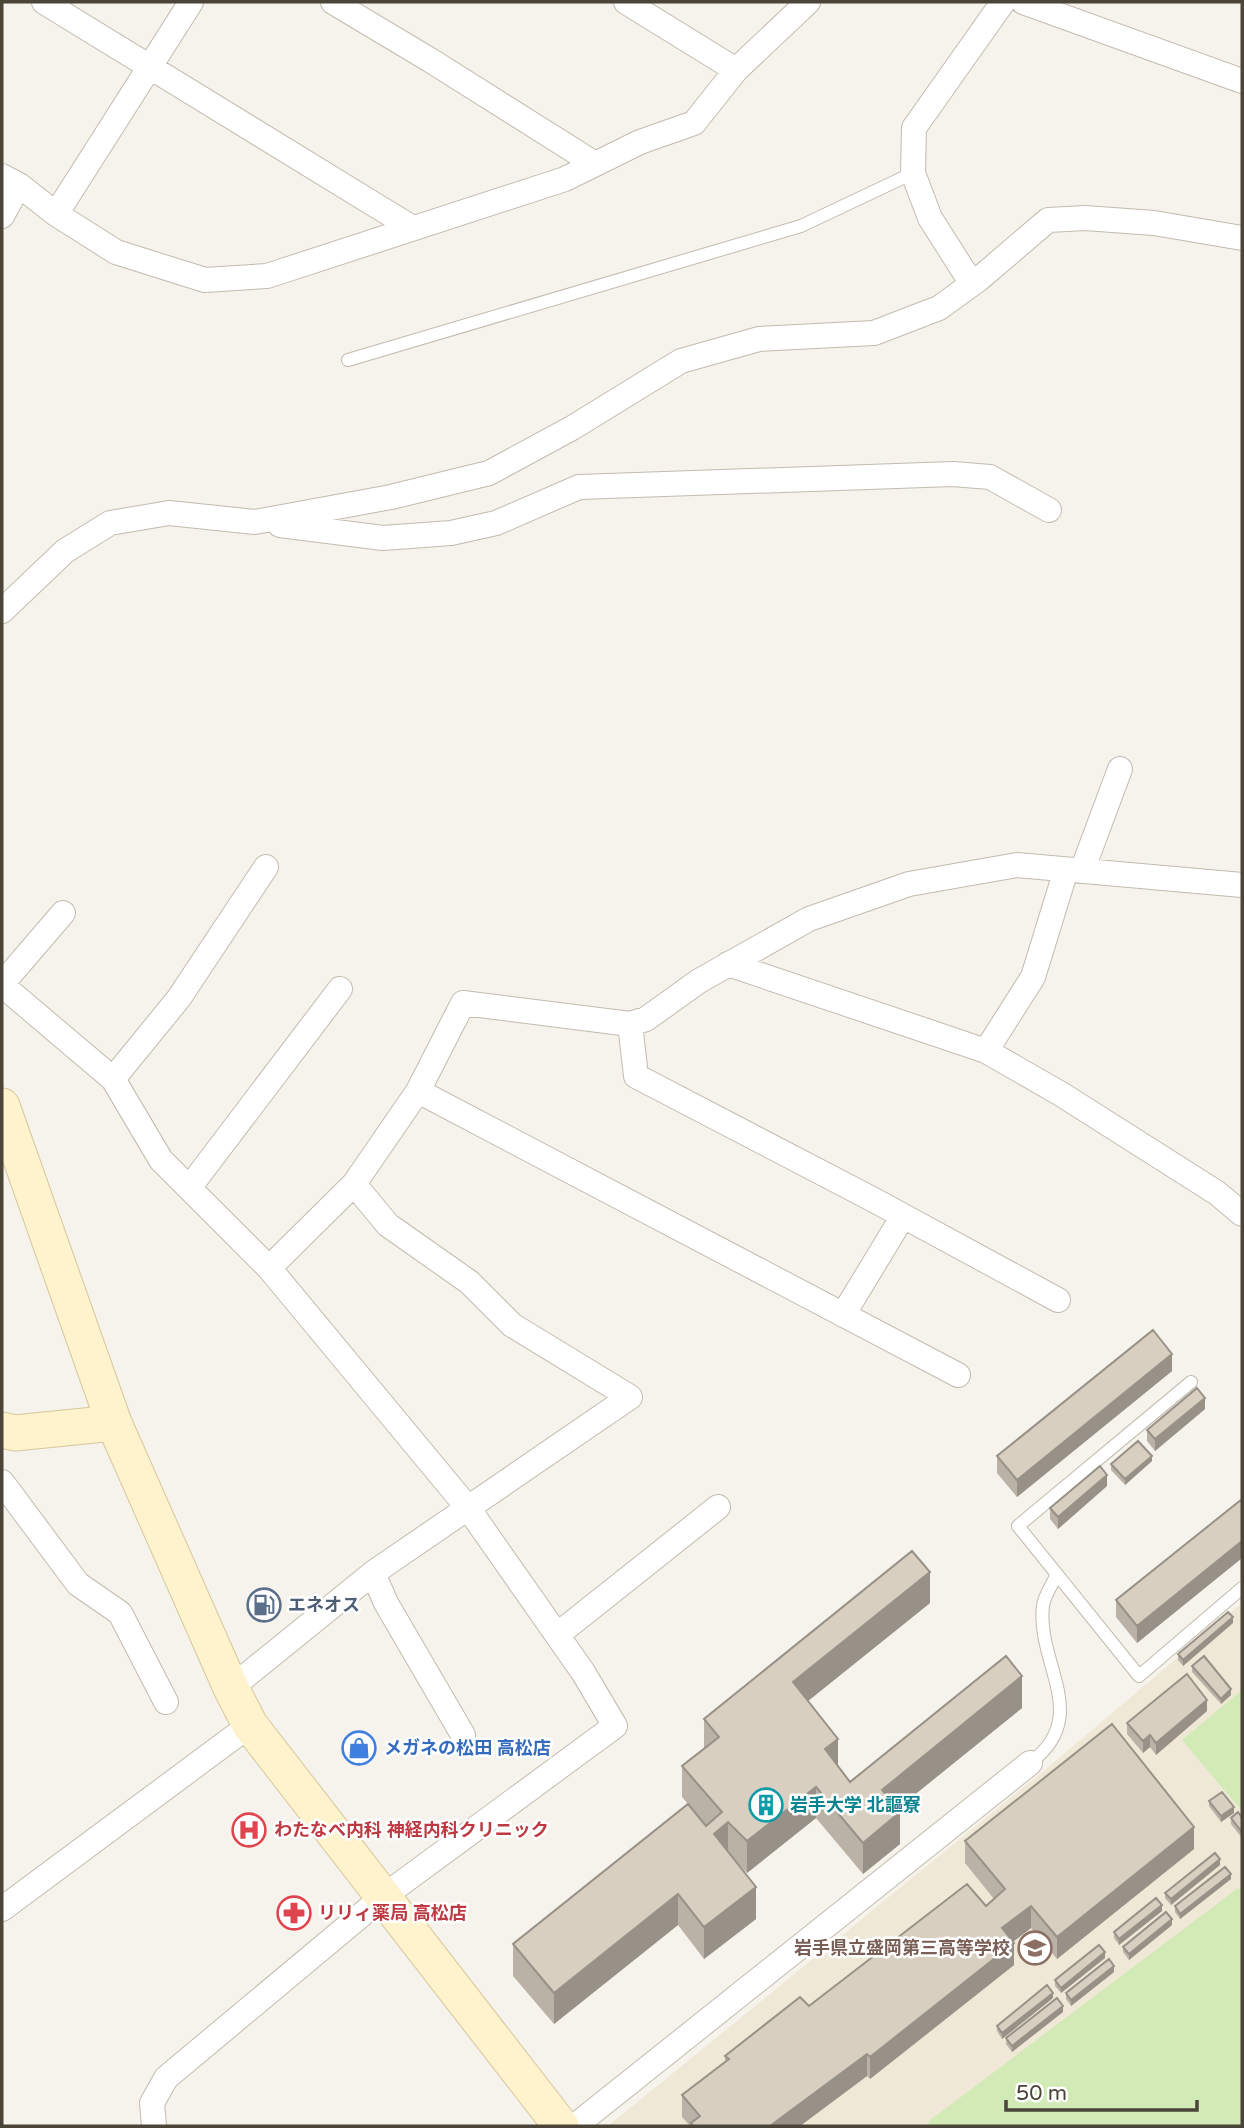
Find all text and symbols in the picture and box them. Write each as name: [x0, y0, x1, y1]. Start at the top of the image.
fuel station icon: エネオス: [245, 1586, 283, 1624]
place label: エネオス: [288, 1594, 360, 1616]
shop icon: メガネの松田 高松店: [340, 1729, 378, 1767]
place label: メガネの松田 高松店: [384, 1737, 551, 1759]
building icon: 岩手大学 北謳寮: [747, 1786, 785, 1824]
place label: 岩手大学 北謳寮: [790, 1794, 921, 1816]
hospital icon: わたなべ内科 神経内科クリニック: [230, 1811, 268, 1849]
place label: わたなべ内科 神経内科クリニック: [274, 1819, 549, 1841]
pharmacy icon: リリィ薬局 高松店: [275, 1894, 313, 1932]
place label: リリィ薬局 高松店: [318, 1902, 467, 1924]
school or university icon: 岩手県立盛岡第三高等学校: [1016, 1929, 1054, 1967]
place label: 岩手県立盛岡第三高等学校: [794, 1937, 1010, 1959]
scale bar: [1006, 2068, 1197, 2112]
text: 50 m: [1016, 2081, 1067, 2106]

